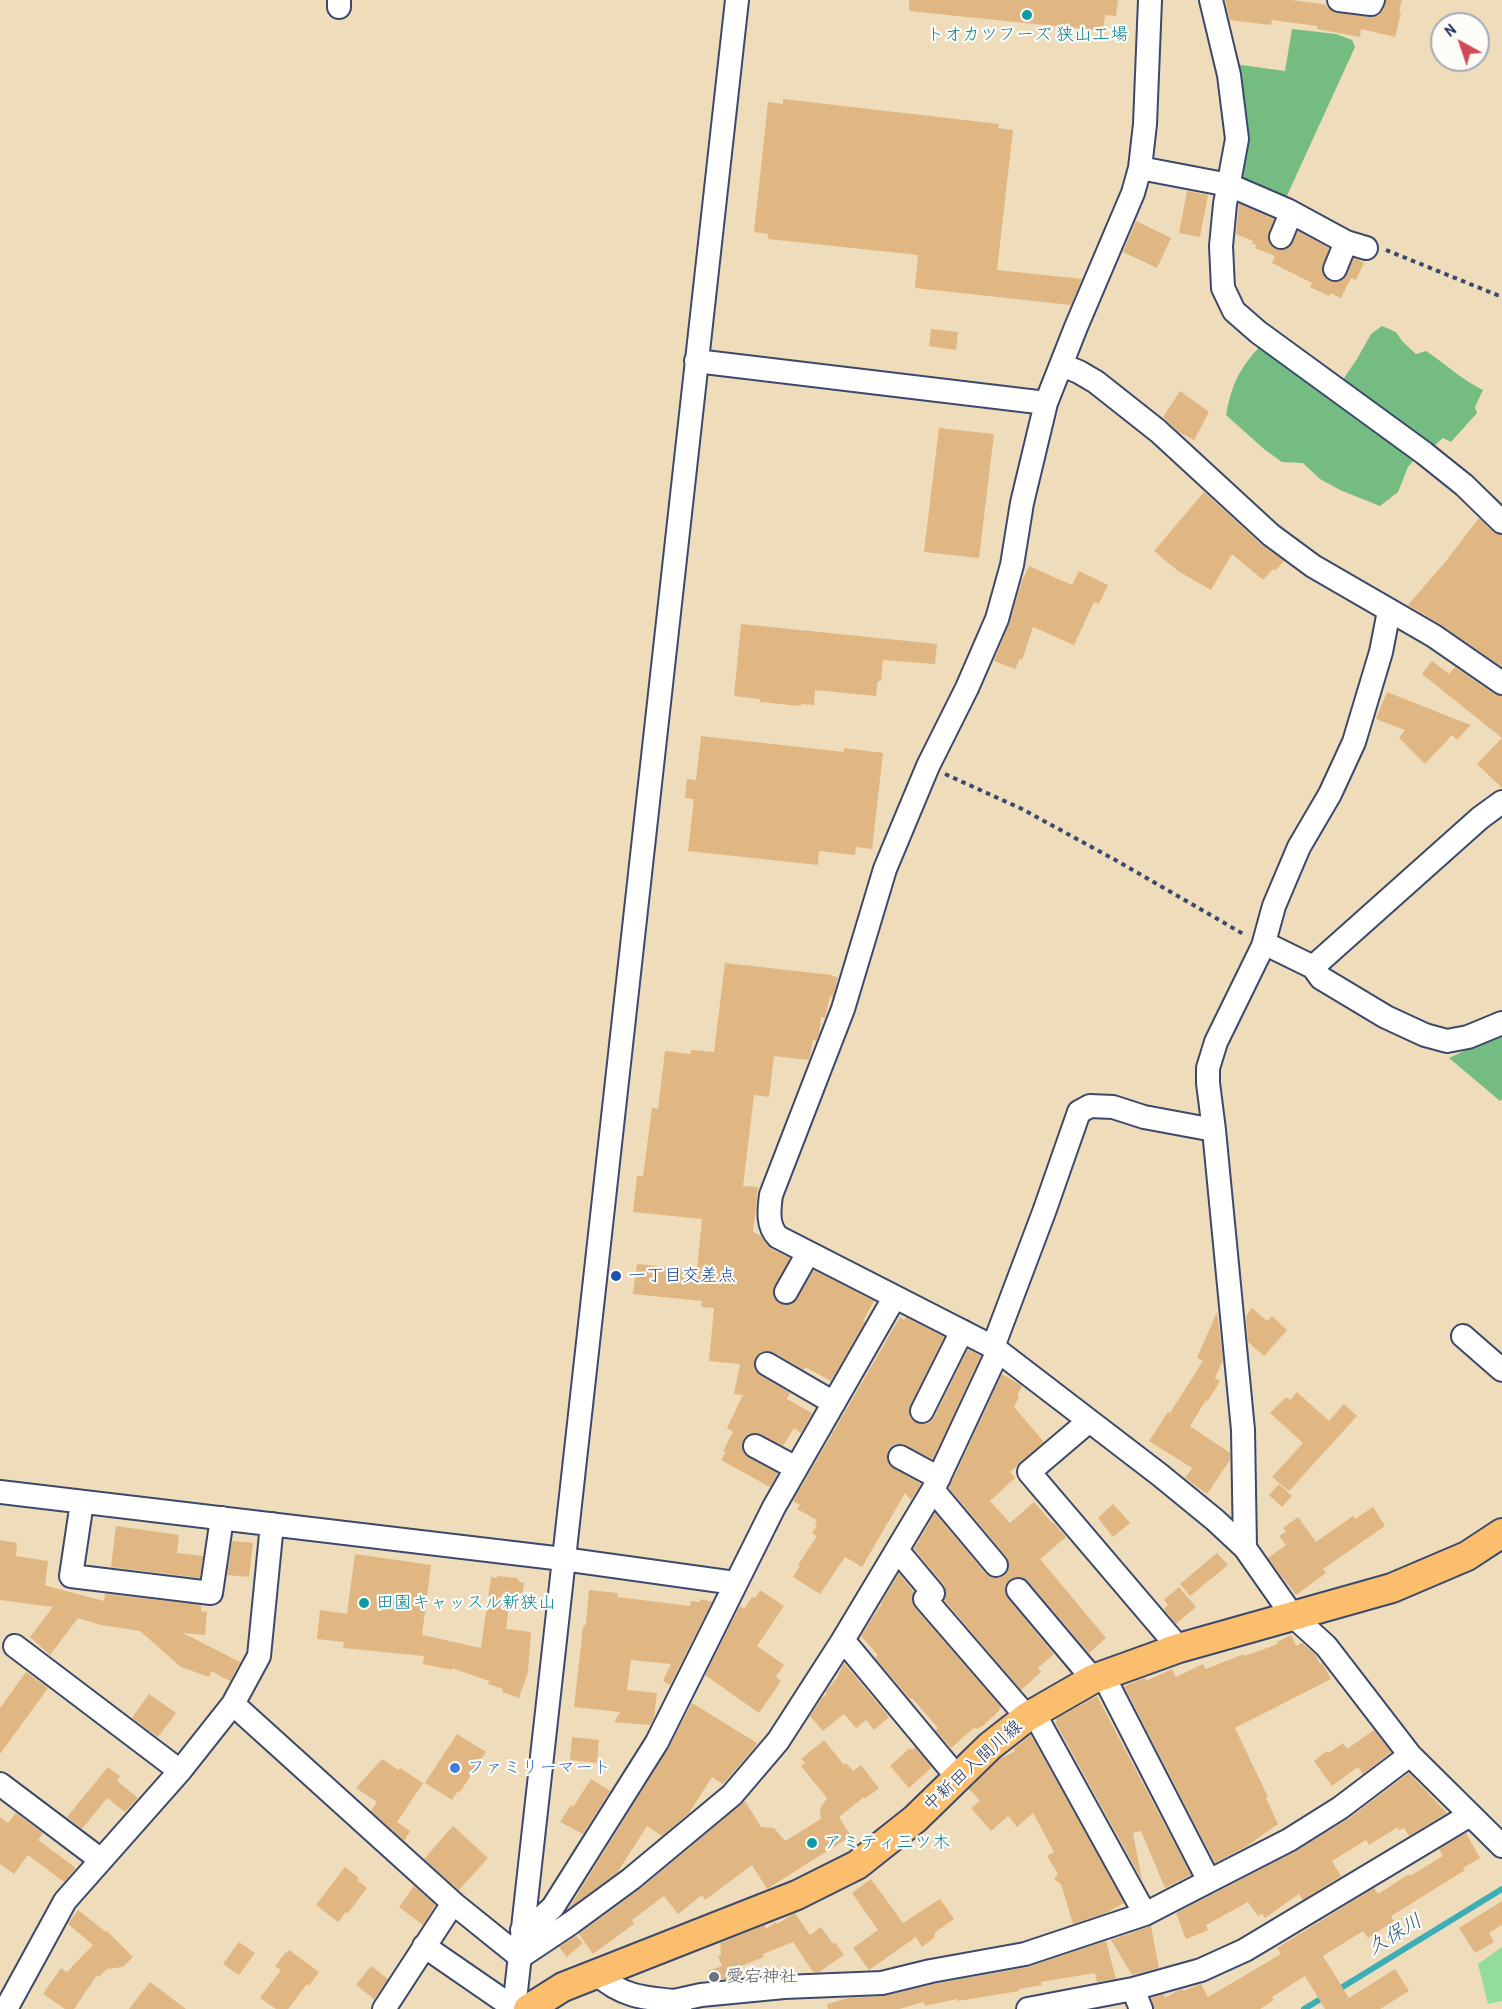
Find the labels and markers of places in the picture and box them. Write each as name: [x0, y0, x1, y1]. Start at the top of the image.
marker: トオカツフーズ 狭山工場: [1020, 8, 1034, 22]
place label: トオカツフーズ 狭山工場: [926, 24, 1128, 46]
place label: 一丁目交差点: [628, 1265, 736, 1287]
marker: 一丁目交差点: [609, 1269, 623, 1283]
place label: 田園キャッスル新狭山: [376, 1592, 556, 1614]
marker: 田園キャッスル新狭山: [357, 1596, 371, 1610]
place label: ファミリーマート: [467, 1757, 611, 1779]
marker: ファミリーマート: [448, 1761, 462, 1775]
place label: アミティ三ツ木: [824, 1832, 950, 1854]
marker: アミティ三ツ木: [805, 1836, 819, 1850]
place label: 愛宕神社: [726, 1966, 798, 1988]
marker: 愛宕神社: [707, 1970, 721, 1984]

